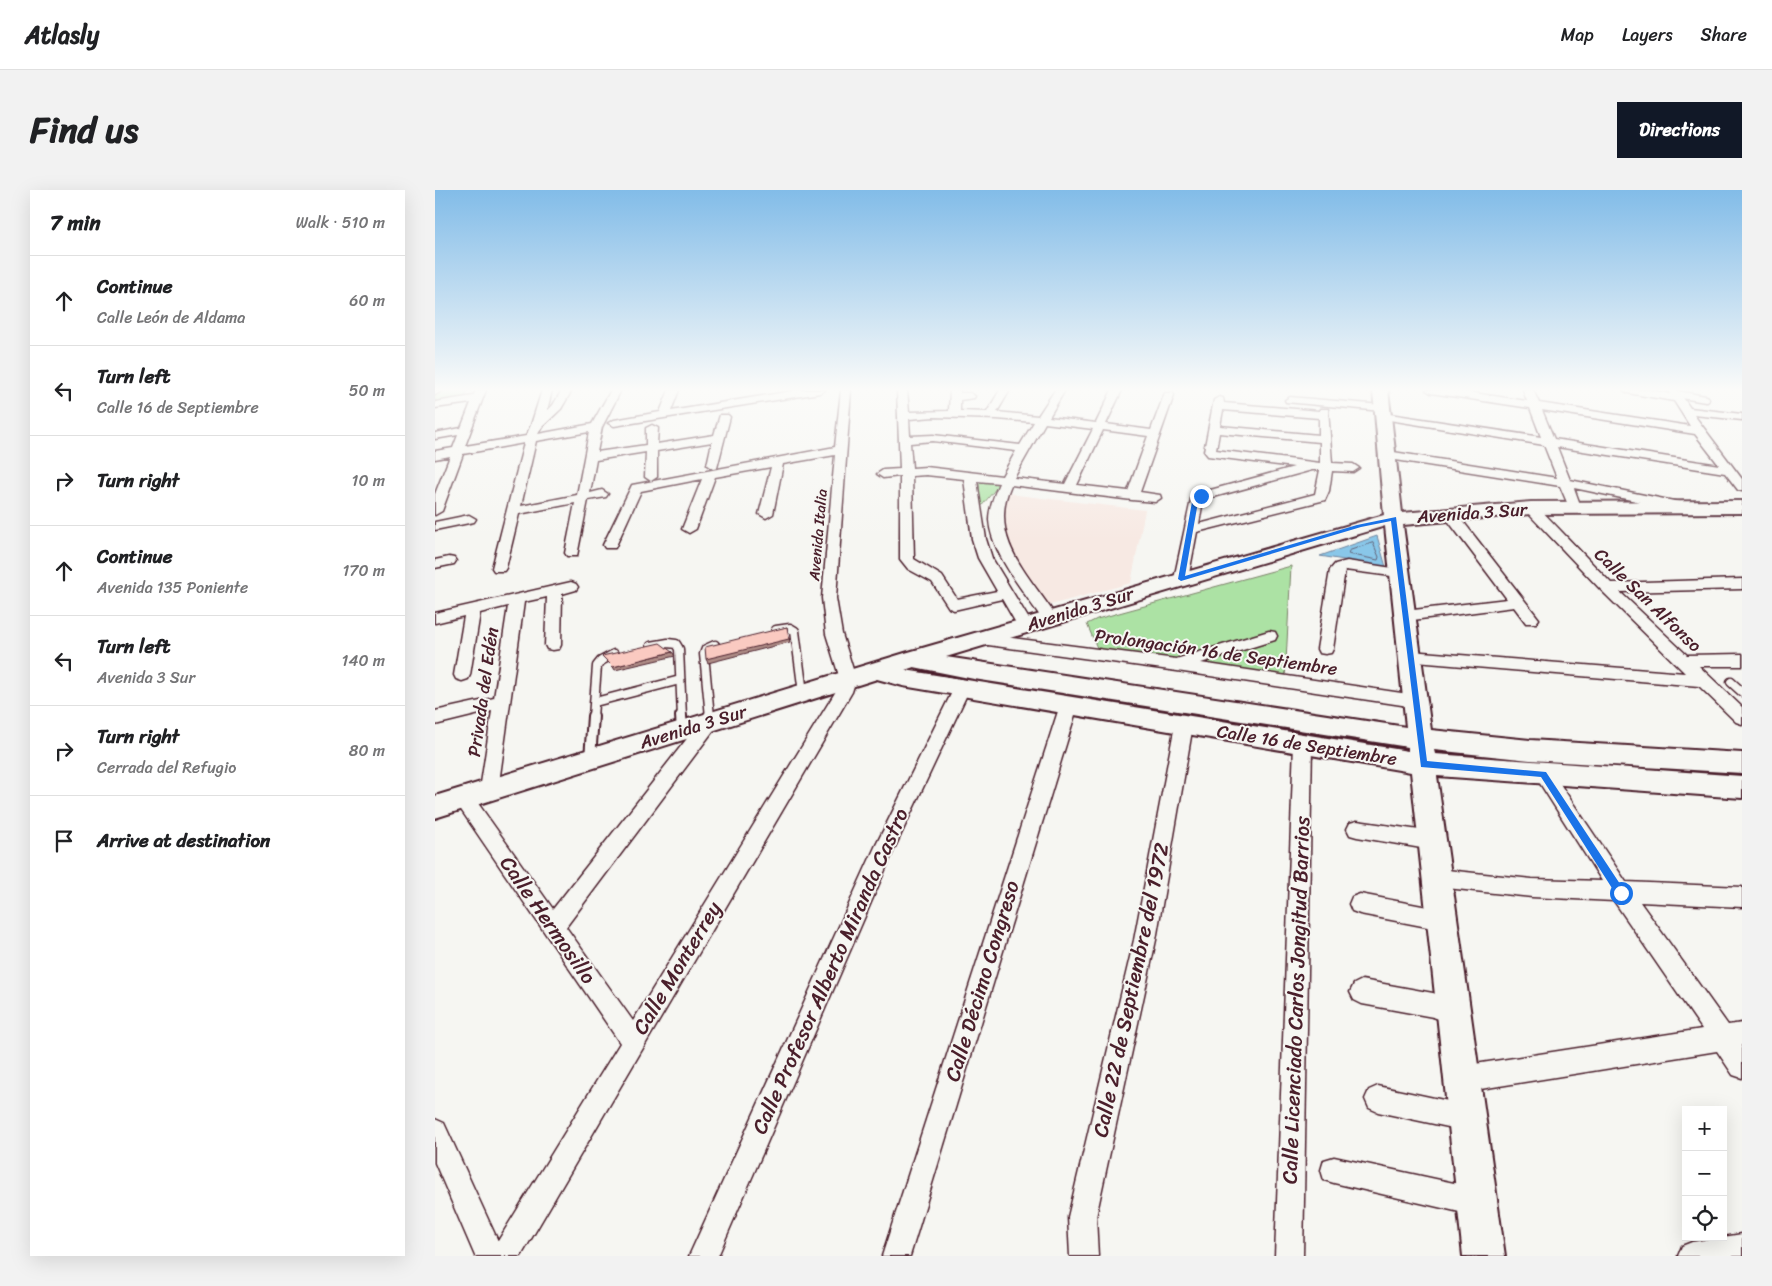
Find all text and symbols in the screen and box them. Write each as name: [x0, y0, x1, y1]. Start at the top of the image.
text: Atlasly: [25, 14, 99, 56]
text: Map: [1561, 19, 1594, 51]
text: Layers: [1622, 19, 1673, 51]
text: Share: [1701, 19, 1747, 51]
text: Find us: [30, 99, 138, 161]
button: Directions: [1617, 102, 1742, 158]
text: 7 min: [50, 204, 101, 242]
text: Walk · 510 m: [296, 208, 385, 237]
text: Continue: [97, 270, 173, 303]
text: 60 m: [349, 286, 385, 315]
icon: ahead: [50, 287, 78, 315]
text: Calle León de Aldama: [97, 303, 245, 332]
text: Turn left: [97, 360, 170, 393]
text: 50 m: [349, 376, 385, 405]
icon: left: [50, 377, 78, 405]
text: Calle 16 de Septiembre: [97, 393, 259, 422]
text: Turn right: [97, 464, 179, 497]
text: 10 m: [352, 466, 385, 495]
icon: right: [50, 467, 78, 495]
route end: [1190, 485, 1213, 508]
street label: Avenida Italia: [801, 488, 835, 583]
street label: Avenida 3 Sur: [1415, 493, 1530, 533]
text: Continue: [97, 540, 173, 573]
street label: Calle San Alfonso: [1586, 540, 1710, 660]
text: 170 m: [342, 556, 385, 585]
icon: ahead: [50, 557, 78, 585]
text: Avenida 135 Poniente: [97, 573, 248, 602]
street label: Avenida 3 Sur: [1022, 577, 1139, 641]
street label: Prolongación 16 de Septiembre: [1093, 619, 1339, 685]
street label: Privada del Edén: [458, 625, 508, 759]
text: Turn left: [97, 630, 170, 663]
text: 140 m: [342, 646, 385, 675]
icon: left: [50, 647, 78, 675]
text: Avenida 3 Sur: [97, 663, 195, 692]
street label: Avenida 3 Sur: [635, 695, 752, 759]
street label: Calle 16 de Septiembre: [1215, 715, 1399, 775]
text: Turn right: [97, 720, 179, 753]
text: 80 m: [349, 736, 385, 765]
icon: right: [50, 737, 78, 765]
text: Cerrada del Refugio: [97, 753, 236, 782]
street label: Calle Profesor Alberto Miranda Castro: [741, 802, 919, 1140]
street label: Calle Licenciado Carlos Jongitud Barrios: [1271, 815, 1321, 1185]
text: Arrive at destination: [97, 824, 270, 857]
icon: arrive: [50, 827, 78, 855]
street label: Calle 22 de Septiembre del 1972: [1081, 839, 1181, 1141]
street label: Calle Hermosillo: [489, 848, 607, 992]
street label: Calle Décimo Congreso: [933, 875, 1031, 1086]
route start: [1610, 882, 1633, 905]
street label: Calle Monterrey: [622, 894, 732, 1042]
map controls: [1682, 1106, 1727, 1241]
button: +: [1682, 1106, 1727, 1151]
button: −: [1682, 1151, 1727, 1196]
button: locate: [1682, 1196, 1727, 1241]

